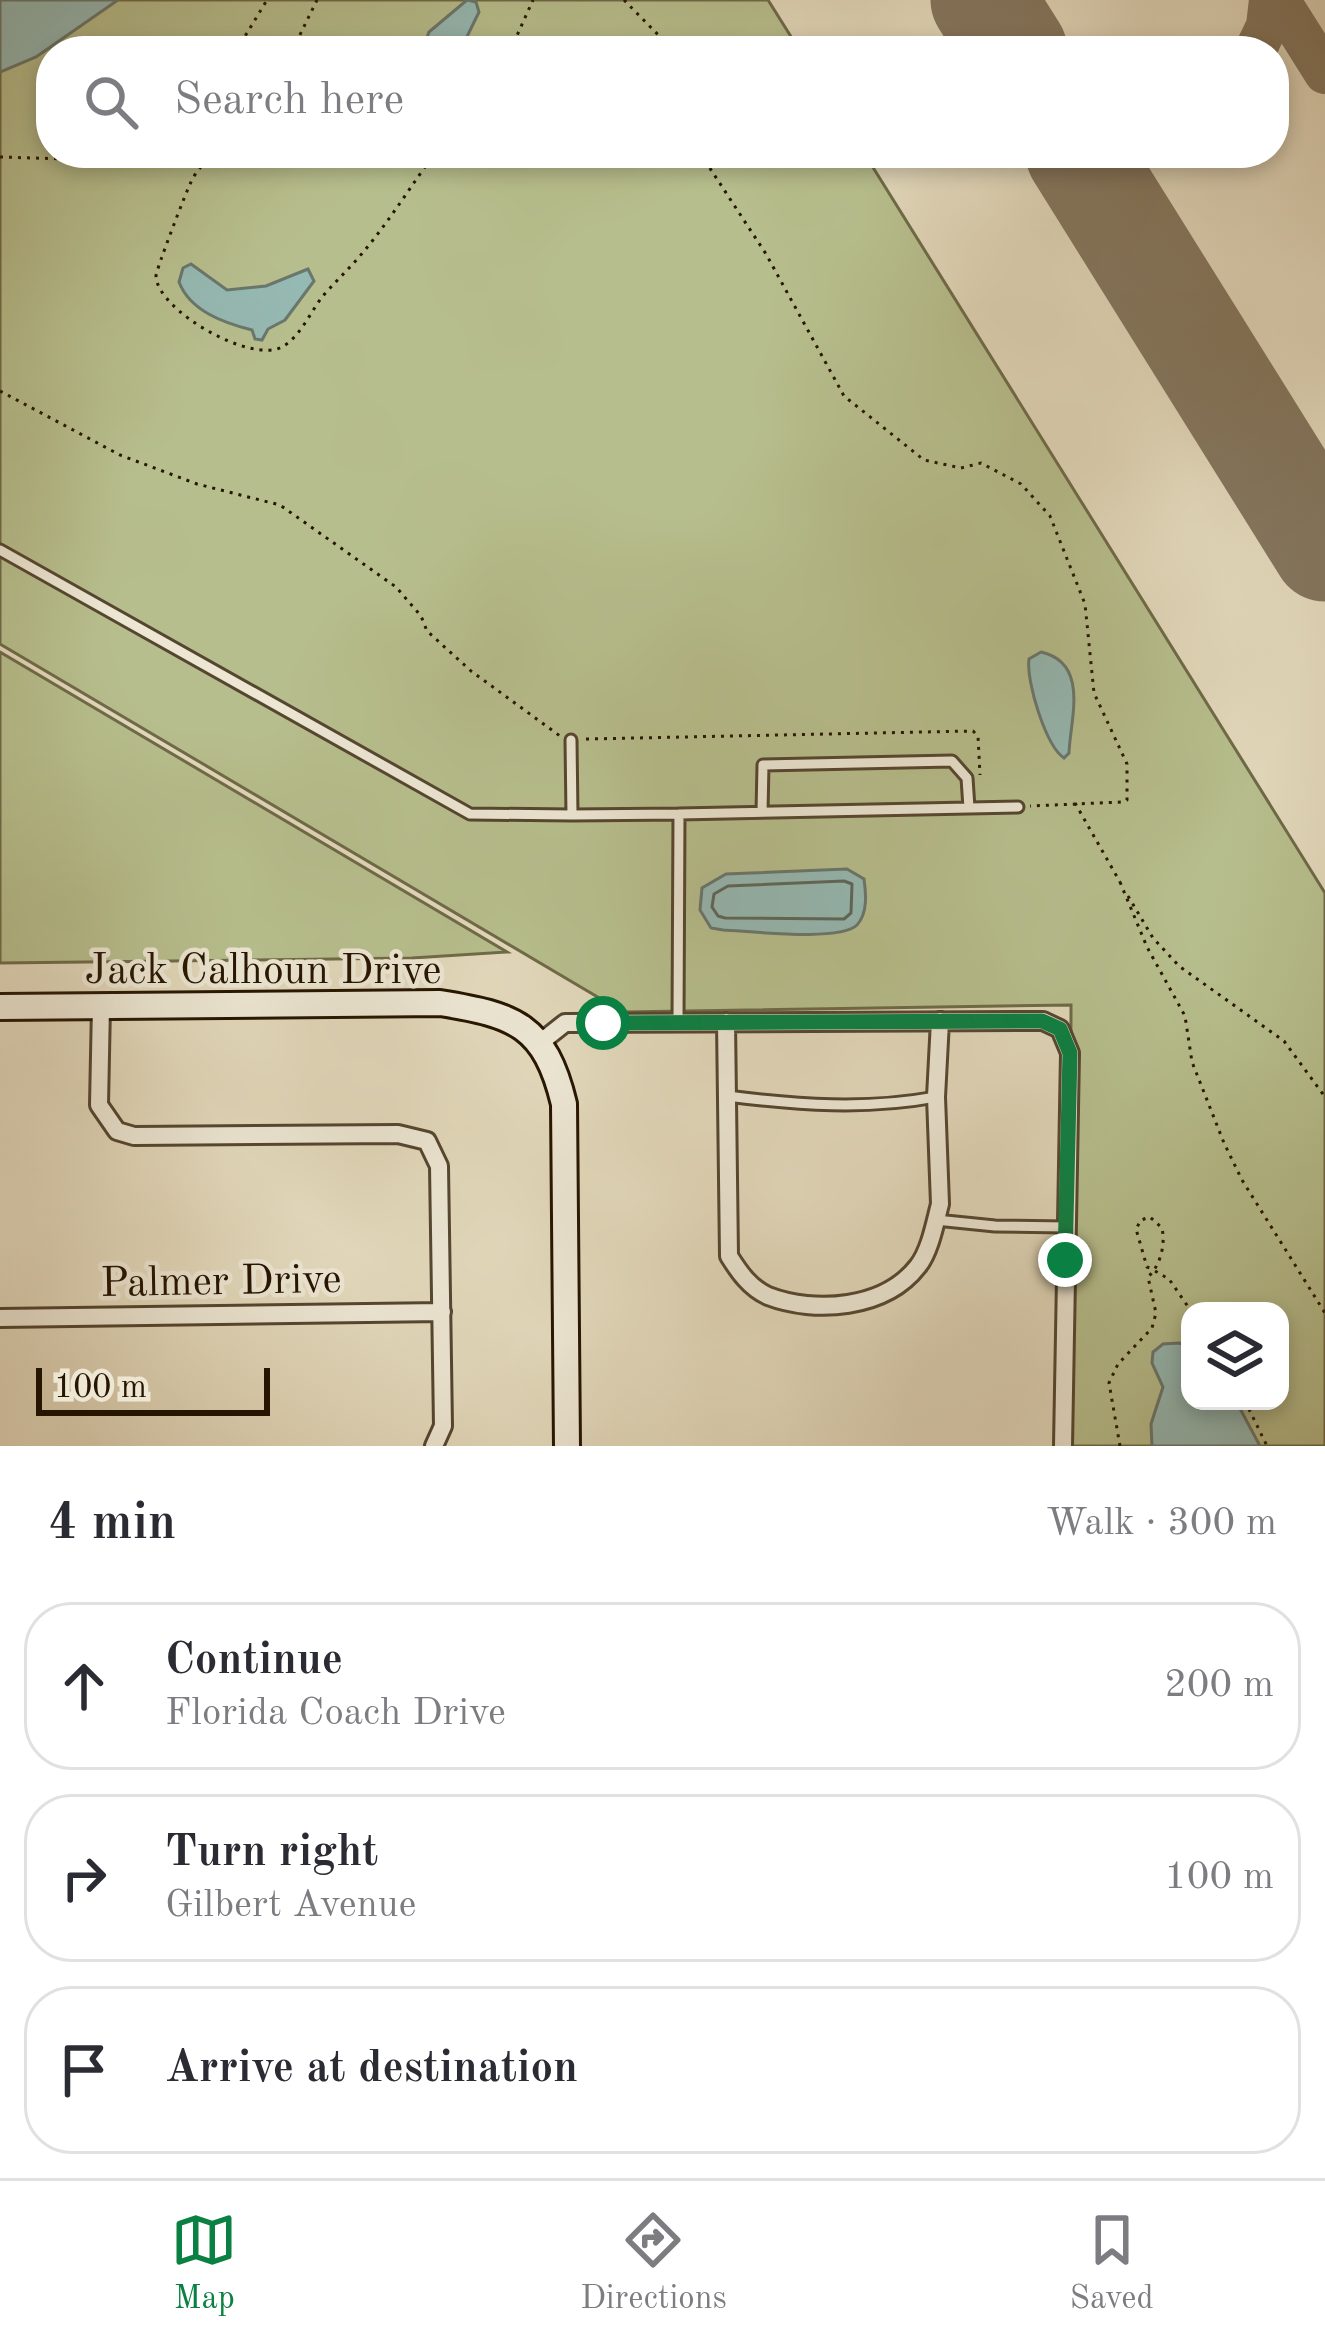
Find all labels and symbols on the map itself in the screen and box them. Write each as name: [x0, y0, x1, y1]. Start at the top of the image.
street label: Jack Calhoun Drive: [84, 951, 442, 993]
route start: [576, 996, 630, 1050]
route end: [1038, 1233, 1092, 1287]
street label: Palmer Drive: [100, 1260, 342, 1306]
scale bar: [36, 1362, 270, 1415]

